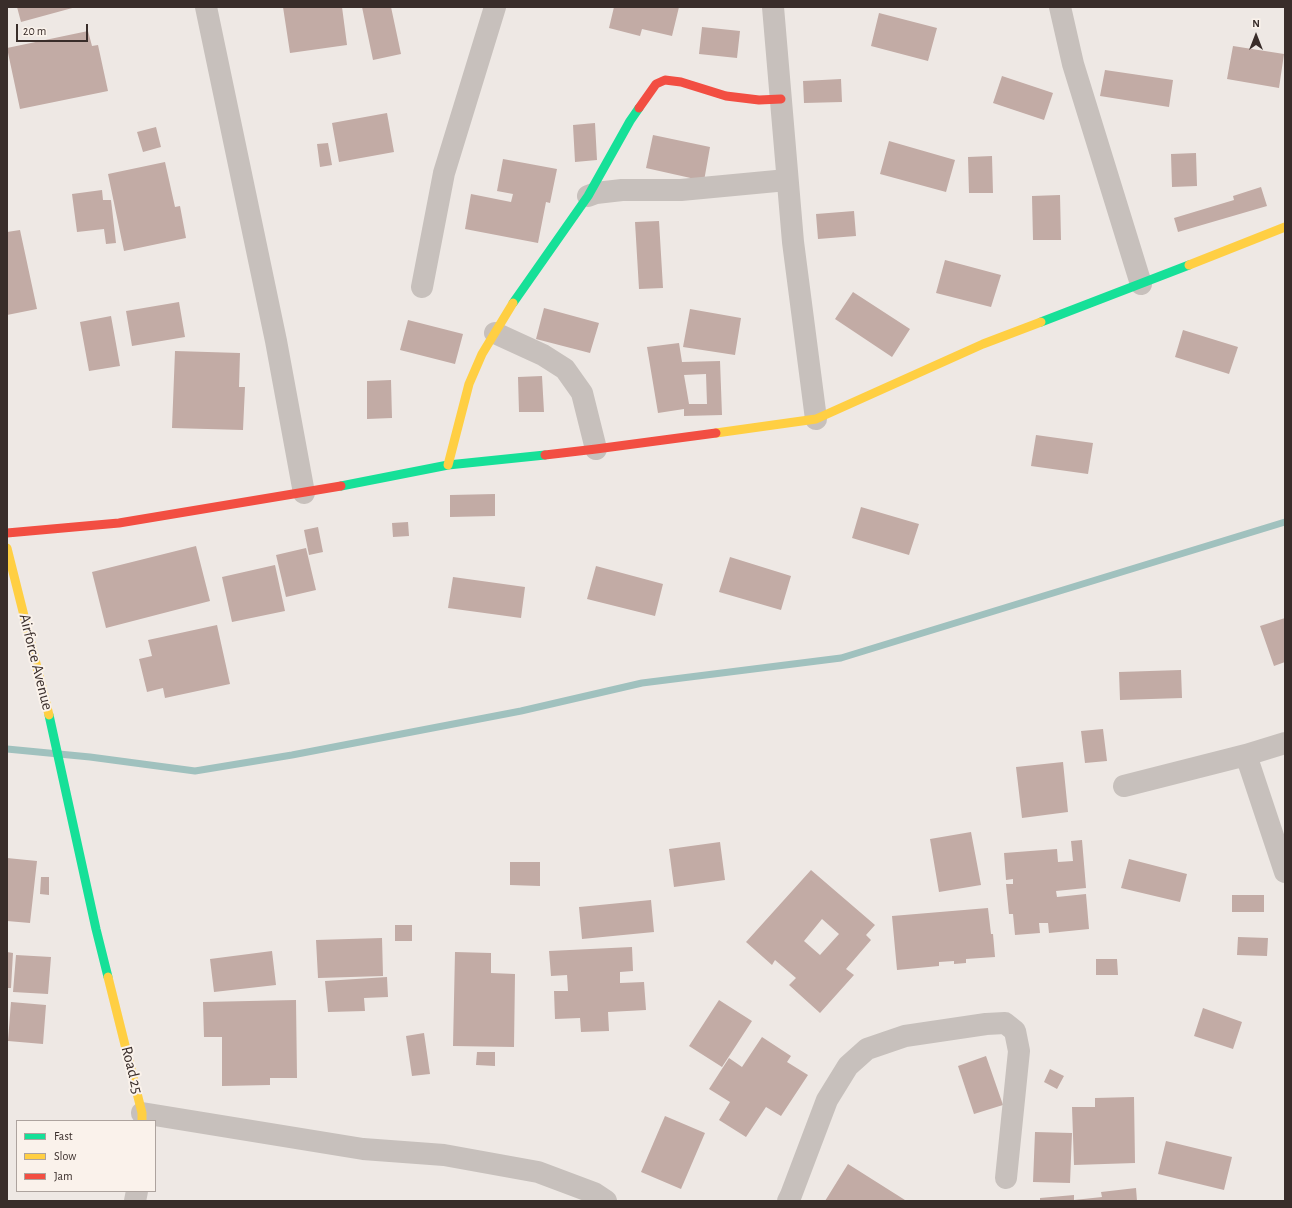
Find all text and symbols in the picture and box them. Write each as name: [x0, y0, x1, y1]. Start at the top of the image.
scale bar: [18, 16, 90, 42]
north arrow: [1236, 16, 1276, 56]
text: N: [1252, 18, 1260, 29]
text: 20 m: [23, 25, 46, 37]
street label: Airforce Avenue: [15, 612, 57, 712]
street label: Road 25: [117, 1044, 147, 1096]
legend: [16, 1120, 156, 1192]
text: Fast: [54, 1130, 73, 1142]
text: Slow: [54, 1150, 76, 1162]
text: Jam: [54, 1170, 73, 1182]

